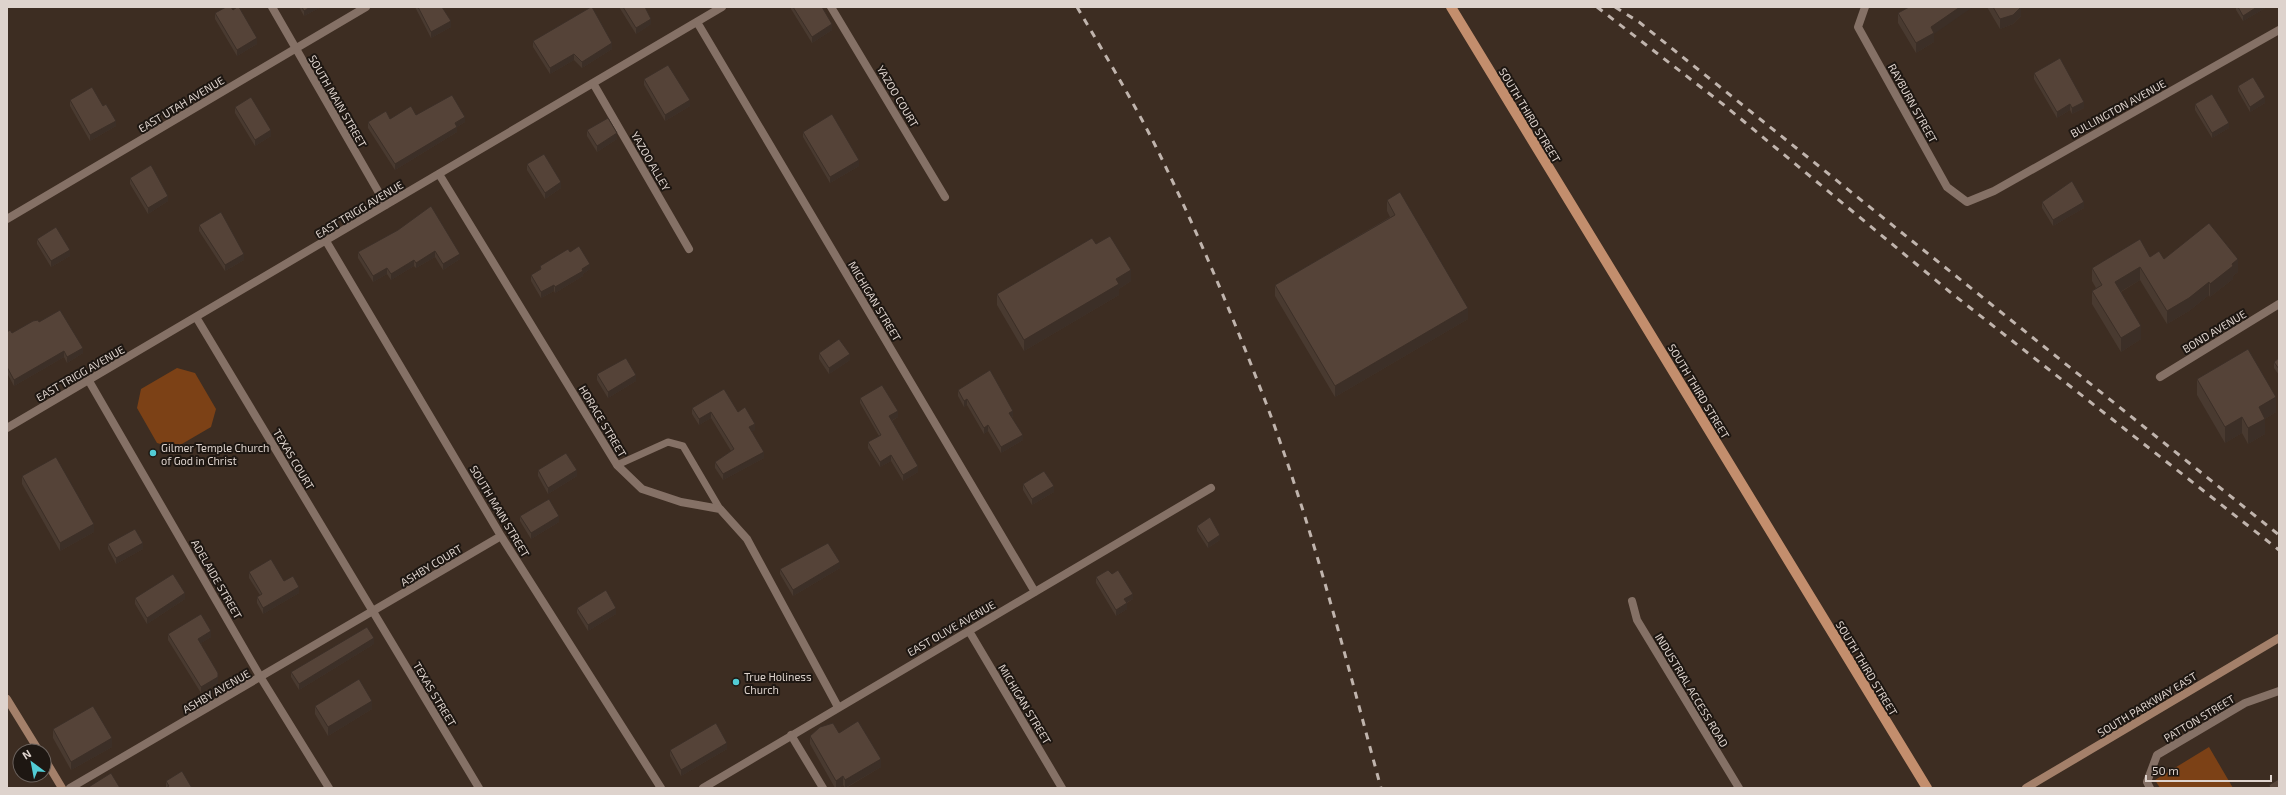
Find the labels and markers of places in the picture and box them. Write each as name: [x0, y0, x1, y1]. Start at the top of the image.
place label: Gilmer Temple Church of God in Christ: [161, 441, 270, 467]
marker: Gilmer Temple Church of God in Christ: [148, 448, 158, 458]
place label: True Holiness Church: [744, 670, 812, 696]
marker: True Holiness Church: [731, 677, 741, 687]

